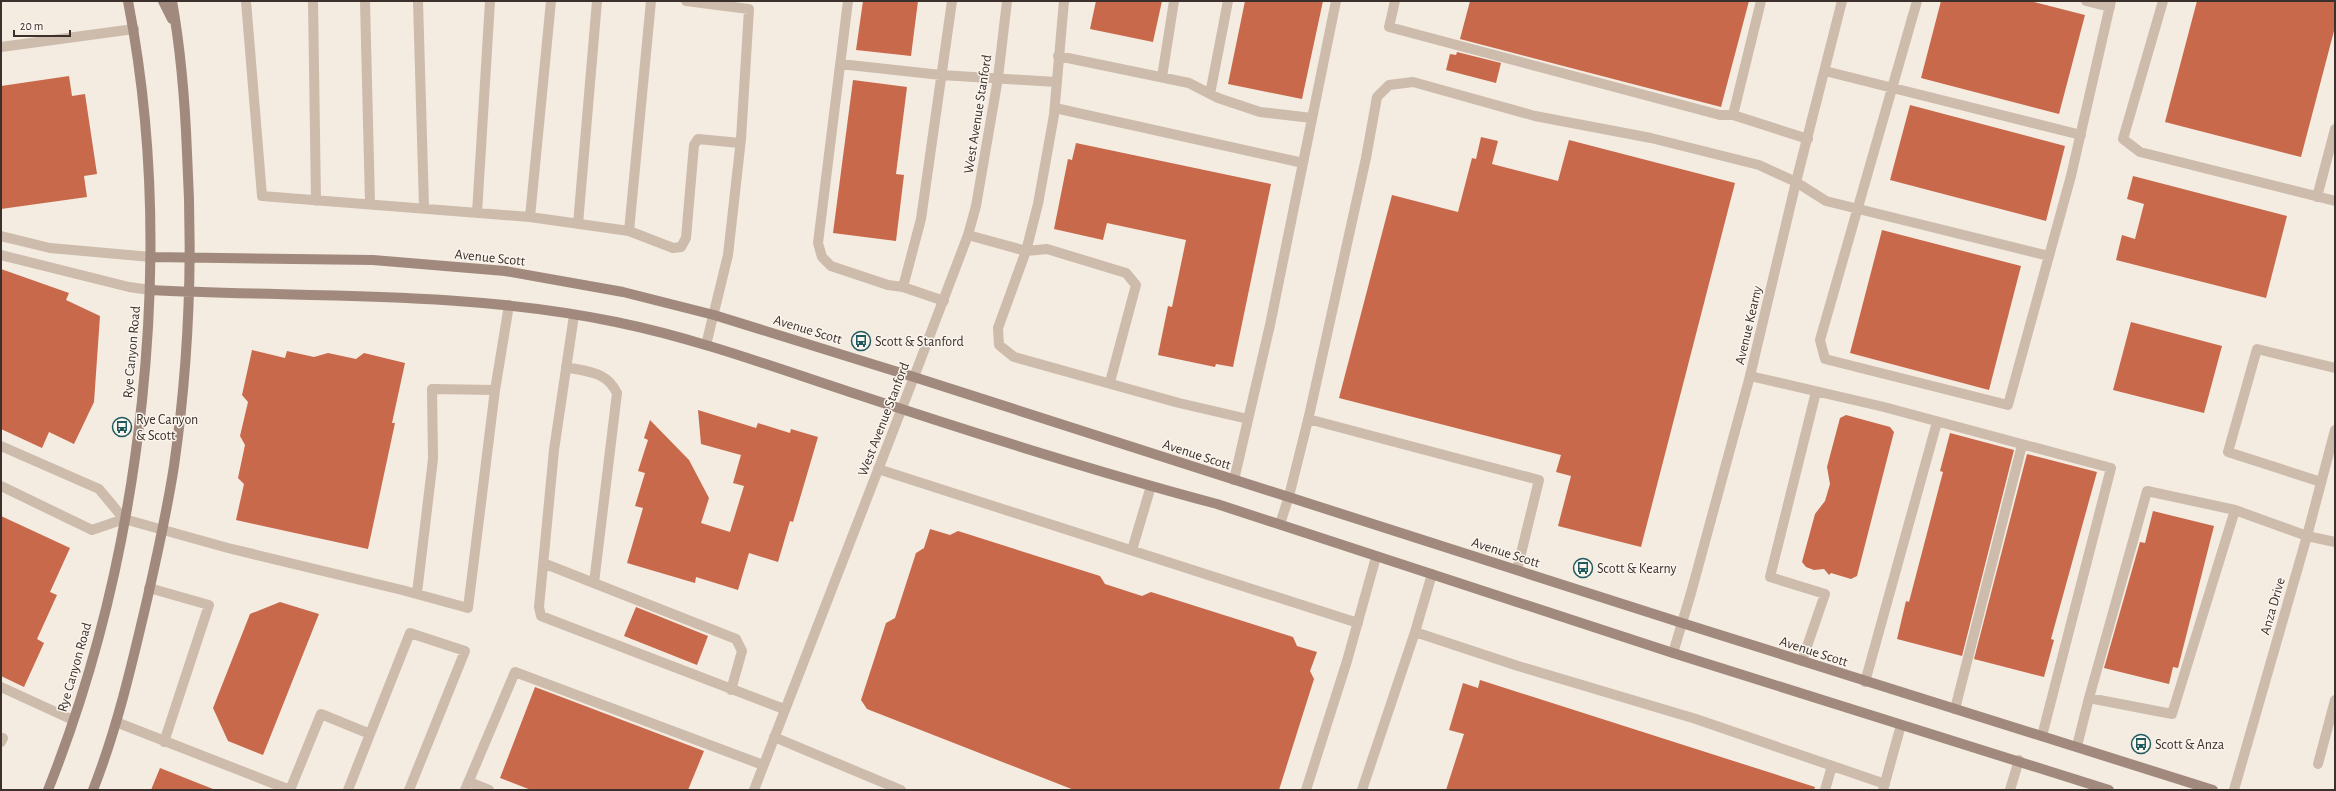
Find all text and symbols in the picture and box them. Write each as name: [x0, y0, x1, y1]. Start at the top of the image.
scale bar: [14, 12, 70, 38]
text: 20 m: [20, 20, 43, 32]
street label: West Avenue Stanford: [962, 54, 994, 175]
street label: Avenue Scott: [454, 247, 526, 269]
street label: Avenue Kearny: [1733, 284, 1765, 366]
street label: Rye Canyon Road: [121, 305, 143, 399]
street label: Avenue Scott: [772, 313, 844, 347]
bus stop icon: Scott & Stanford: [850, 330, 872, 352]
place label: Scott & Stanford: [875, 335, 964, 349]
street label: West Avenue Stanford: [856, 361, 912, 478]
place label: Rye Canyon & Scott: [136, 413, 198, 443]
bus stop icon: Rye Canyon & Scott: [111, 416, 133, 438]
street label: Avenue Scott: [1161, 437, 1233, 473]
street label: Avenue Scott: [1470, 535, 1542, 571]
bus stop icon: Scott & Kearny: [1572, 557, 1594, 579]
place label: Scott & Kearny: [1597, 562, 1676, 576]
street label: Anza Drive: [2258, 576, 2288, 636]
street label: Rye Canyon Road: [55, 621, 94, 714]
street label: Avenue Scott: [1778, 634, 1850, 670]
bus stop icon: Scott & Anza: [2130, 733, 2152, 755]
place label: Scott & Anza: [2155, 738, 2225, 752]

